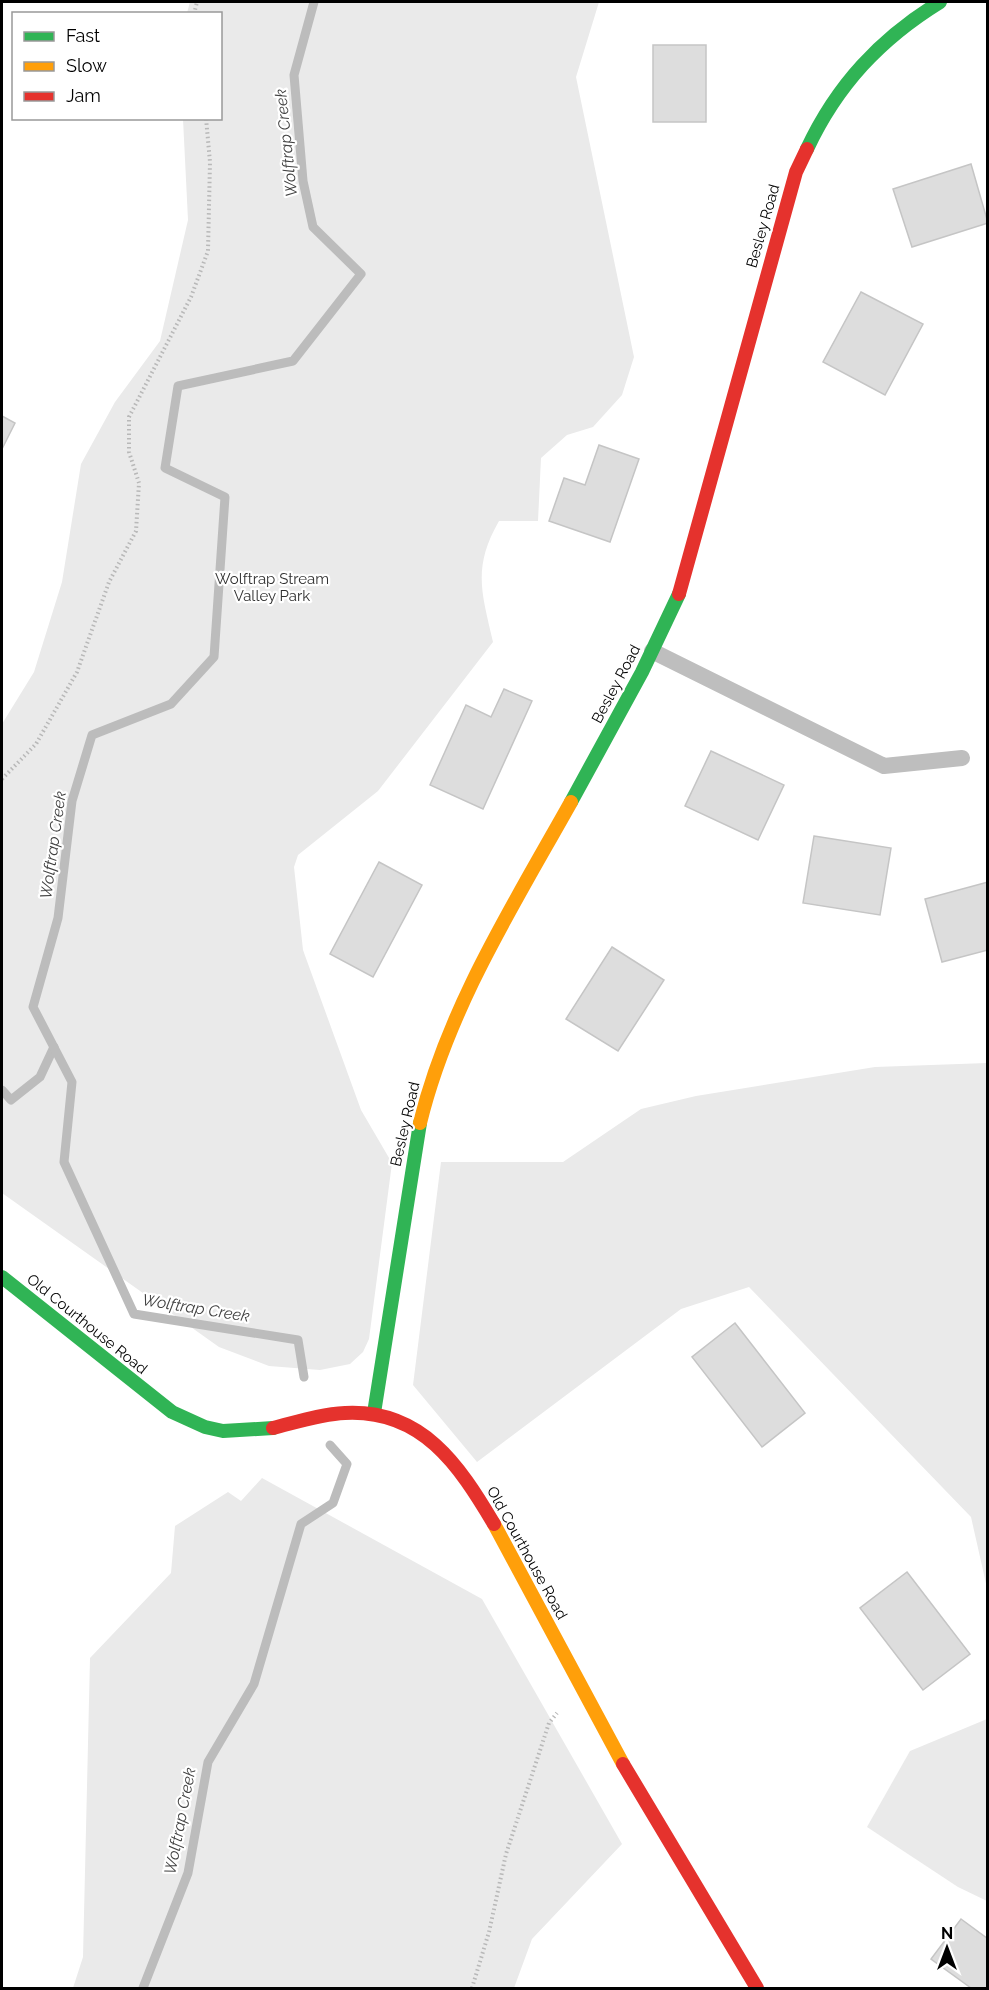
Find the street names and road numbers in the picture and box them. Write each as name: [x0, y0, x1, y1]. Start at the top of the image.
street label: Besley Road: [742, 182, 784, 270]
street label: Besley Road: [588, 642, 644, 726]
street label: Besley Road: [387, 1080, 423, 1168]
street label: Old Courthouse Road: [23, 1270, 151, 1378]
street label: Old Courthouse Road: [483, 1483, 571, 1623]

